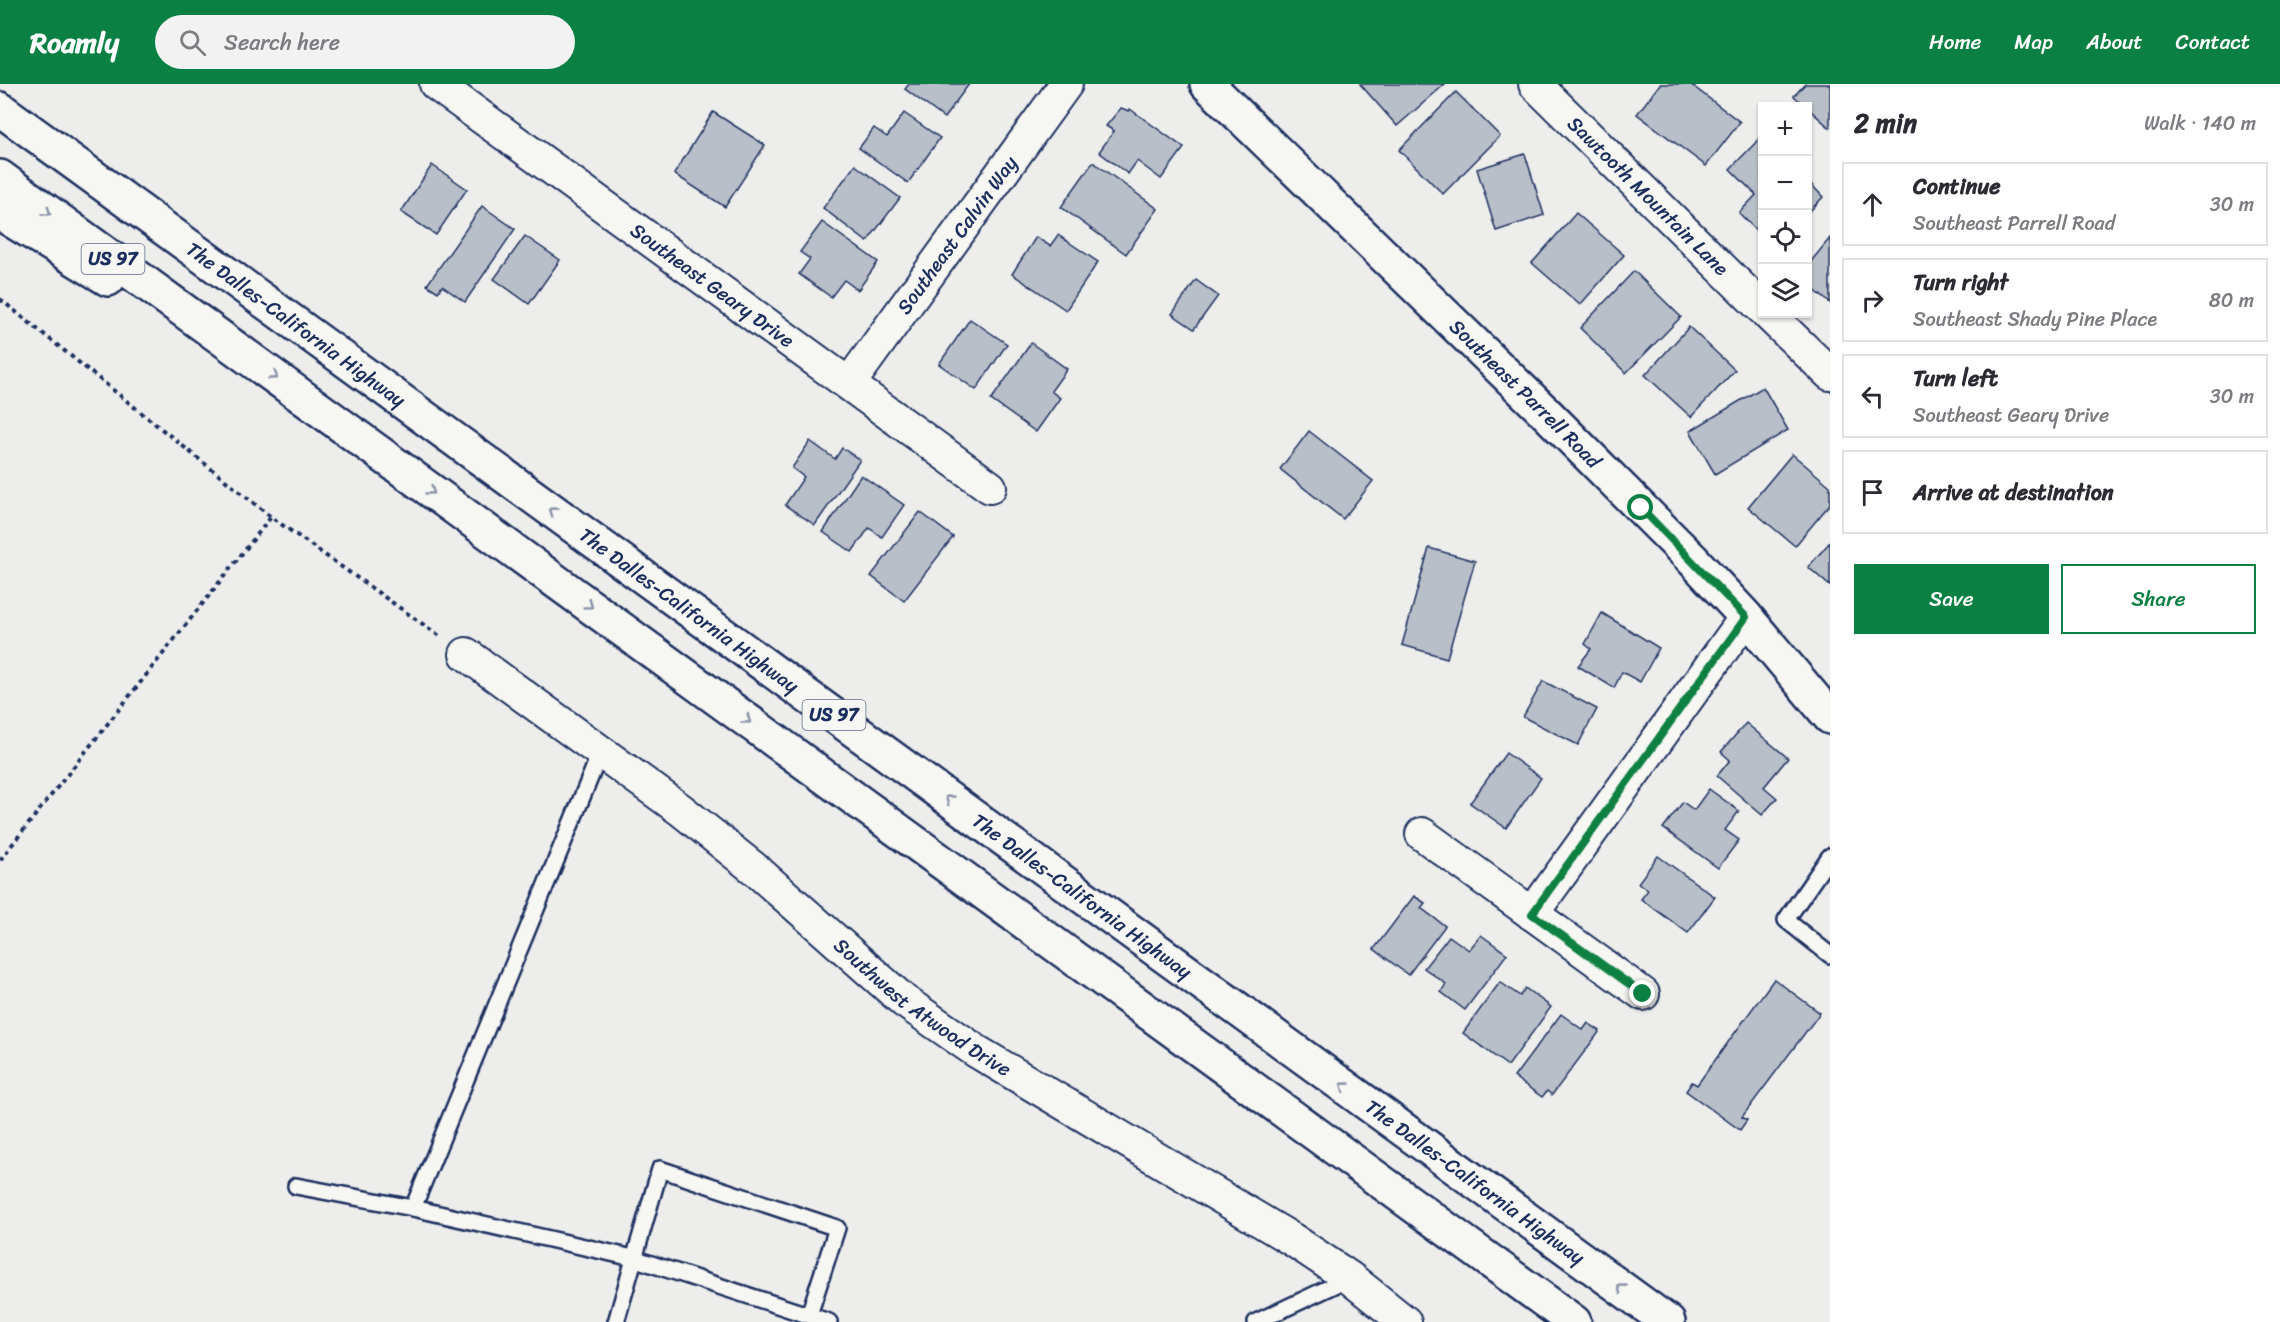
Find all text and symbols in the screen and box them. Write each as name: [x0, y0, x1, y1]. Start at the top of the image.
search box: [155, 15, 575, 69]
text: Roamly: [30, 18, 119, 67]
text: Search here: [224, 23, 340, 62]
text: Home: [1929, 23, 1981, 61]
text: Map: [2014, 23, 2053, 61]
text: About: [2086, 23, 2143, 61]
text: Contact: [2176, 23, 2250, 61]
icon: search: [176, 26, 209, 59]
text: 2 min: [1854, 100, 1917, 146]
map controls: [1758, 102, 1812, 318]
button: +: [1758, 102, 1812, 156]
text: Walk · 140 m: [2144, 106, 2256, 141]
street label: Sawtooth Mountain Lane: [1559, 107, 1738, 284]
street label: Southeast Calvin Way: [887, 147, 1027, 322]
button: −: [1758, 156, 1812, 210]
text: Continue: [1913, 167, 2001, 206]
text: 30 m: [2210, 187, 2254, 222]
icon: ahead: [1856, 188, 1889, 221]
one-way arrow: [41, 204, 52, 215]
text: Southeast Parrell Road: [1913, 206, 2115, 241]
button: locate: [1758, 210, 1812, 264]
street label: Southeast Geary Drive: [623, 213, 802, 357]
street label: The Dalles-California Highway: [178, 232, 414, 417]
road number: US 97: [82, 244, 144, 274]
text: Turn right: [1913, 263, 2008, 302]
button: layers: [1758, 264, 1812, 318]
text: 80 m: [2209, 283, 2254, 318]
icon: right: [1856, 284, 1889, 317]
text: Southeast Shady Pine Place: [1913, 302, 2157, 337]
street label: Southeast Parrell Road: [1441, 310, 1611, 478]
text: Turn left: [1913, 359, 1998, 398]
one-way arrow: [267, 369, 278, 380]
text: 30 m: [2210, 379, 2254, 414]
icon: left: [1856, 380, 1889, 413]
text: Southeast Geary Drive: [1913, 398, 2109, 433]
text: Arrive at destination: [1913, 473, 2114, 512]
icon: arrive: [1856, 476, 1889, 509]
one-way arrow: [425, 484, 436, 495]
route start: [1627, 494, 1653, 520]
one-way arrow: [549, 507, 560, 518]
street label: The Dalles-California Highway: [572, 518, 807, 703]
button: Save: [1854, 564, 2049, 634]
button: Share: [2061, 564, 2256, 634]
one-way arrow: [583, 598, 594, 609]
road number: US 97: [802, 700, 866, 730]
one-way arrow: [740, 713, 751, 724]
one-way arrow: [945, 795, 956, 806]
street label: The Dalles-California Highway: [965, 804, 1200, 989]
street label: Southwest Atwood Drive: [826, 929, 1018, 1086]
route end: [1629, 980, 1655, 1006]
one-way arrow: [1340, 1083, 1351, 1094]
street label: The Dalles-California Highway: [1358, 1090, 1593, 1274]
one-way arrow: [1616, 1284, 1627, 1295]

